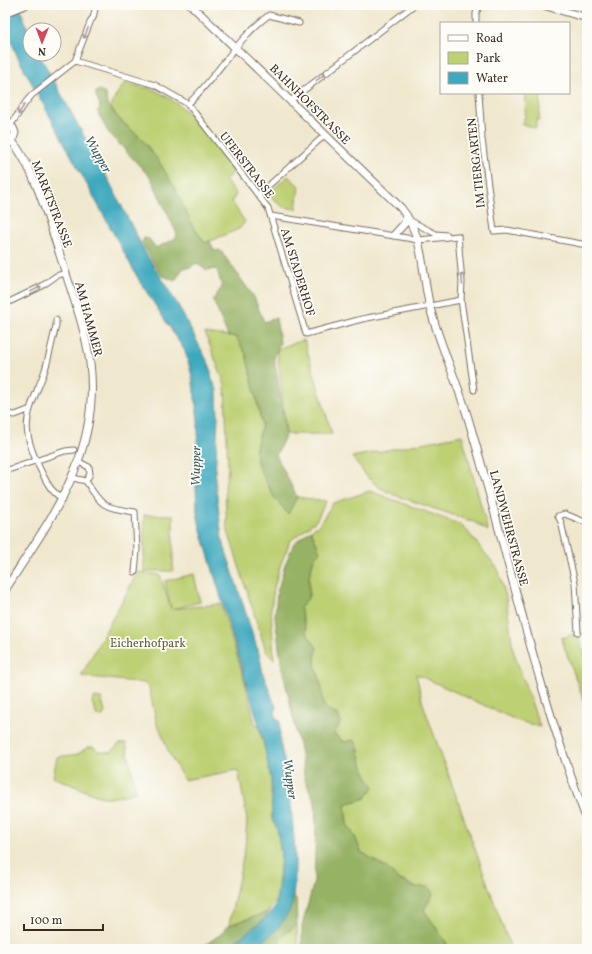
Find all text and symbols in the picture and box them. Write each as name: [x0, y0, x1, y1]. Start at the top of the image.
north arrow: [22, 22, 62, 62]
legend: [440, 22, 570, 94]
one-way arrow: [82, 26, 90, 38]
text: Road: [476, 31, 503, 47]
text: N: [38, 43, 46, 58]
text: Park: [476, 51, 501, 67]
street label: BAHNHOFSTRASSE: [265, 61, 353, 149]
text: Water: [476, 71, 508, 87]
one-way arrow: [316, 73, 327, 82]
one-way arrow: [16, 104, 24, 116]
street label: IM TIERGARTEN: [464, 117, 490, 209]
street label: UFERSTRASSE: [215, 129, 277, 202]
water label: Wupper: [79, 133, 115, 177]
street label: MARKTSTRASSE: [27, 158, 75, 250]
street label: AM STADERHOF: [276, 226, 318, 319]
one-way arrow: [458, 273, 465, 286]
street label: AM HAMMER: [70, 280, 106, 359]
one-way arrow: [29, 285, 41, 292]
water label: Wupper: [188, 445, 206, 486]
street label: LANDWEHRSTRASSE: [485, 469, 531, 588]
park label: Eicherhofpark: [110, 636, 186, 652]
water label: Wupper: [277, 758, 301, 801]
scale bar: [24, 906, 103, 932]
text: 100 m: [30, 913, 63, 929]

